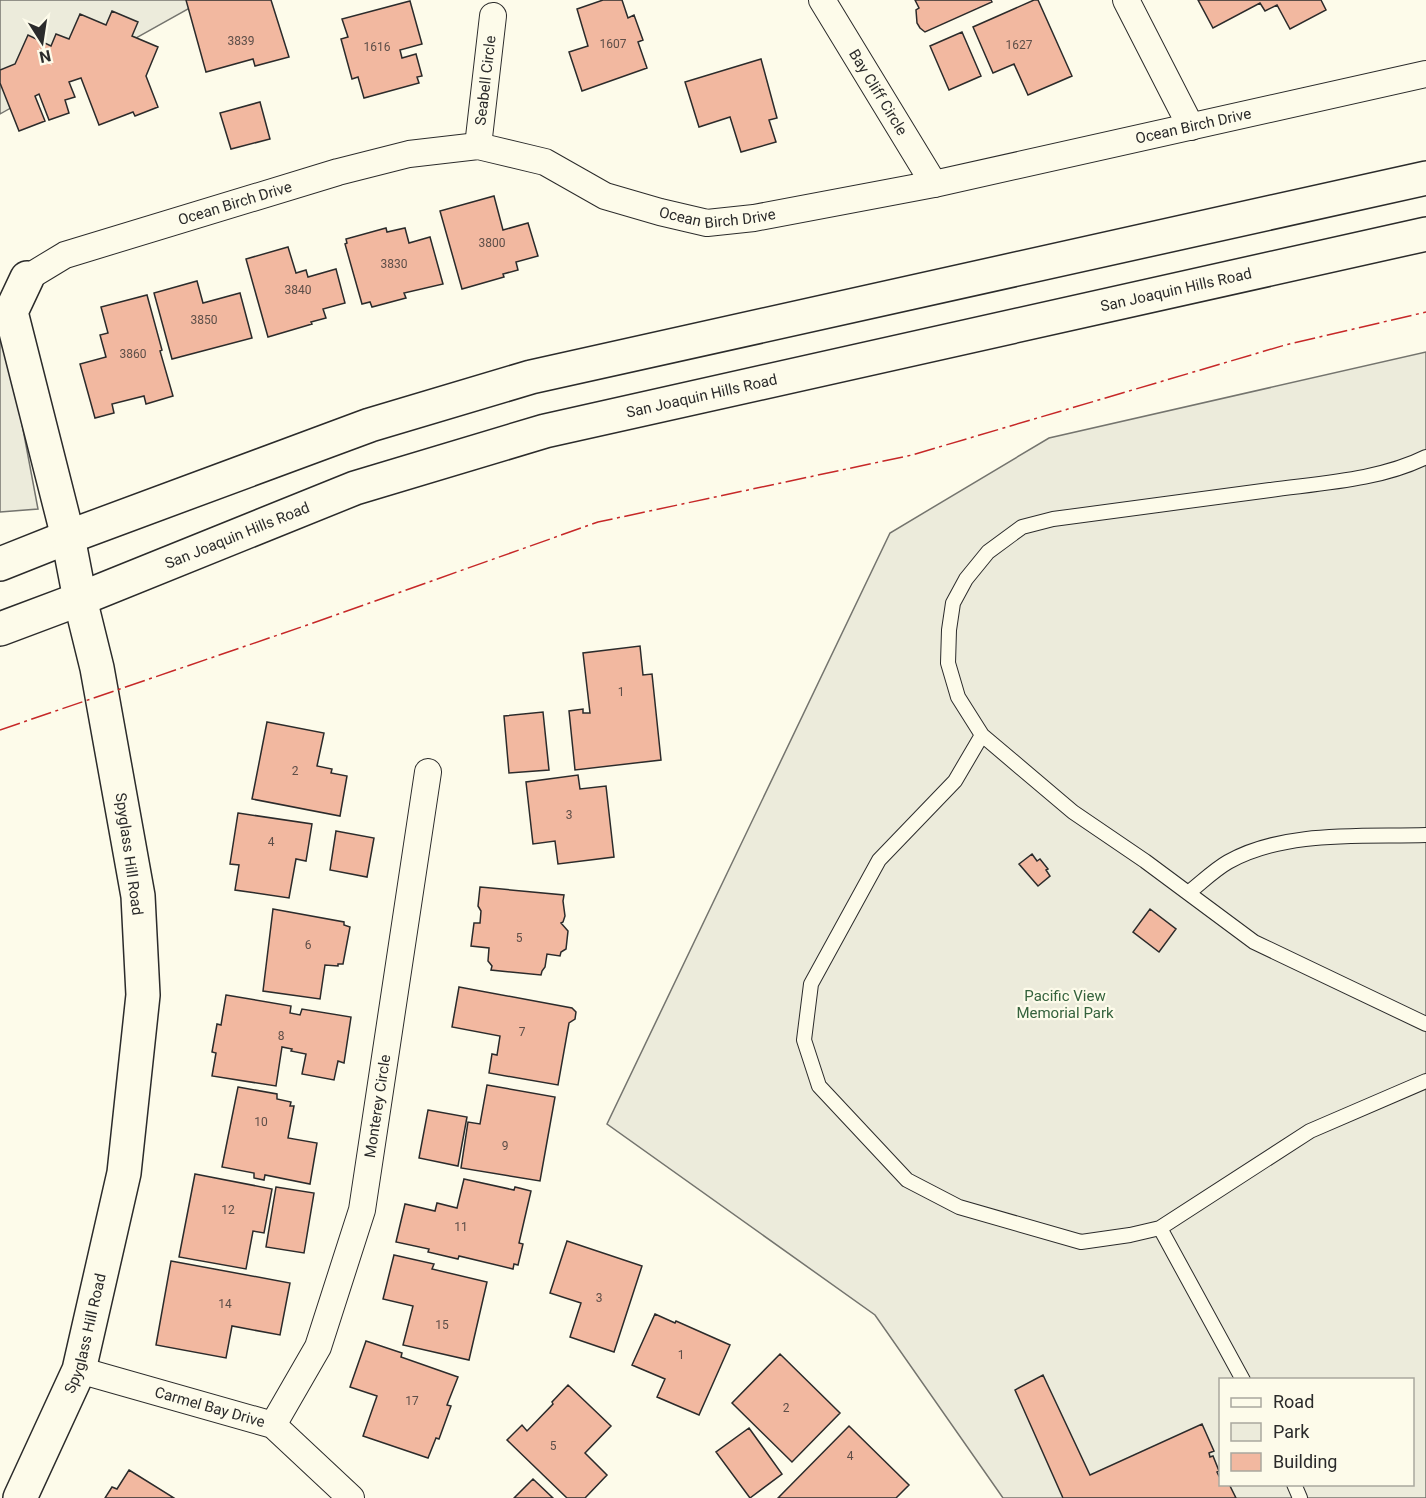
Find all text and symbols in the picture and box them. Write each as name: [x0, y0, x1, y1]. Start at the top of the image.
north arrow: [12, 12, 72, 72]
house number: 3839: [228, 34, 254, 48]
street label: Seabell Circle: [471, 34, 500, 126]
house number: 1607: [600, 37, 627, 51]
house number: 1627: [1006, 38, 1033, 52]
house number: 1616: [364, 40, 391, 54]
text: N: [38, 46, 53, 67]
street label: Bay Cliff Circle: [845, 46, 911, 139]
street label: Ocean Birch Drive: [1134, 104, 1253, 148]
street label: Ocean Birch Drive: [176, 178, 294, 229]
street label: Ocean Birch Drive: [657, 203, 777, 232]
house number: 3800: [479, 236, 506, 250]
house number: 3830: [381, 257, 408, 271]
street label: San Joaquin Hills Road: [1099, 264, 1253, 316]
house number: 3840: [285, 283, 312, 297]
house number: 3850: [191, 313, 218, 327]
house number: 3860: [120, 347, 147, 361]
street label: San Joaquin Hills Road: [625, 370, 779, 422]
street label: San Joaquin Hills Road: [162, 498, 312, 573]
house number: 1: [618, 685, 624, 699]
house number: 2: [292, 764, 299, 778]
street label: Spyglass Hill Road: [111, 792, 147, 916]
house number: 3: [566, 808, 572, 822]
house number: 4: [268, 835, 275, 849]
house number: 5: [516, 931, 523, 945]
house number: 6: [305, 938, 312, 952]
park label: Pacific View Memorial Park: [1016, 987, 1114, 1022]
house number: 7: [519, 1025, 526, 1039]
house number: 8: [278, 1029, 285, 1043]
street label: Monterey Circle: [361, 1053, 394, 1159]
house number: 10: [254, 1115, 268, 1129]
house number: 9: [502, 1139, 508, 1153]
house number: 12: [221, 1203, 235, 1217]
house number: 11: [454, 1220, 468, 1234]
street label: Spyglass Hill Road: [60, 1272, 110, 1396]
house number: 3: [596, 1291, 602, 1305]
house number: 14: [218, 1297, 232, 1311]
house number: 15: [435, 1318, 449, 1332]
house number: 1: [678, 1348, 684, 1362]
legend: [1219, 1378, 1414, 1486]
street label: Carmel Bay Drive: [153, 1383, 267, 1431]
text: Road: [1273, 1391, 1314, 1412]
house number: 17: [405, 1394, 419, 1408]
house number: 2: [783, 1401, 790, 1415]
text: Park: [1273, 1421, 1310, 1442]
house number: 5: [550, 1439, 557, 1453]
house number: 4: [847, 1449, 854, 1463]
text: Building: [1273, 1451, 1337, 1472]

